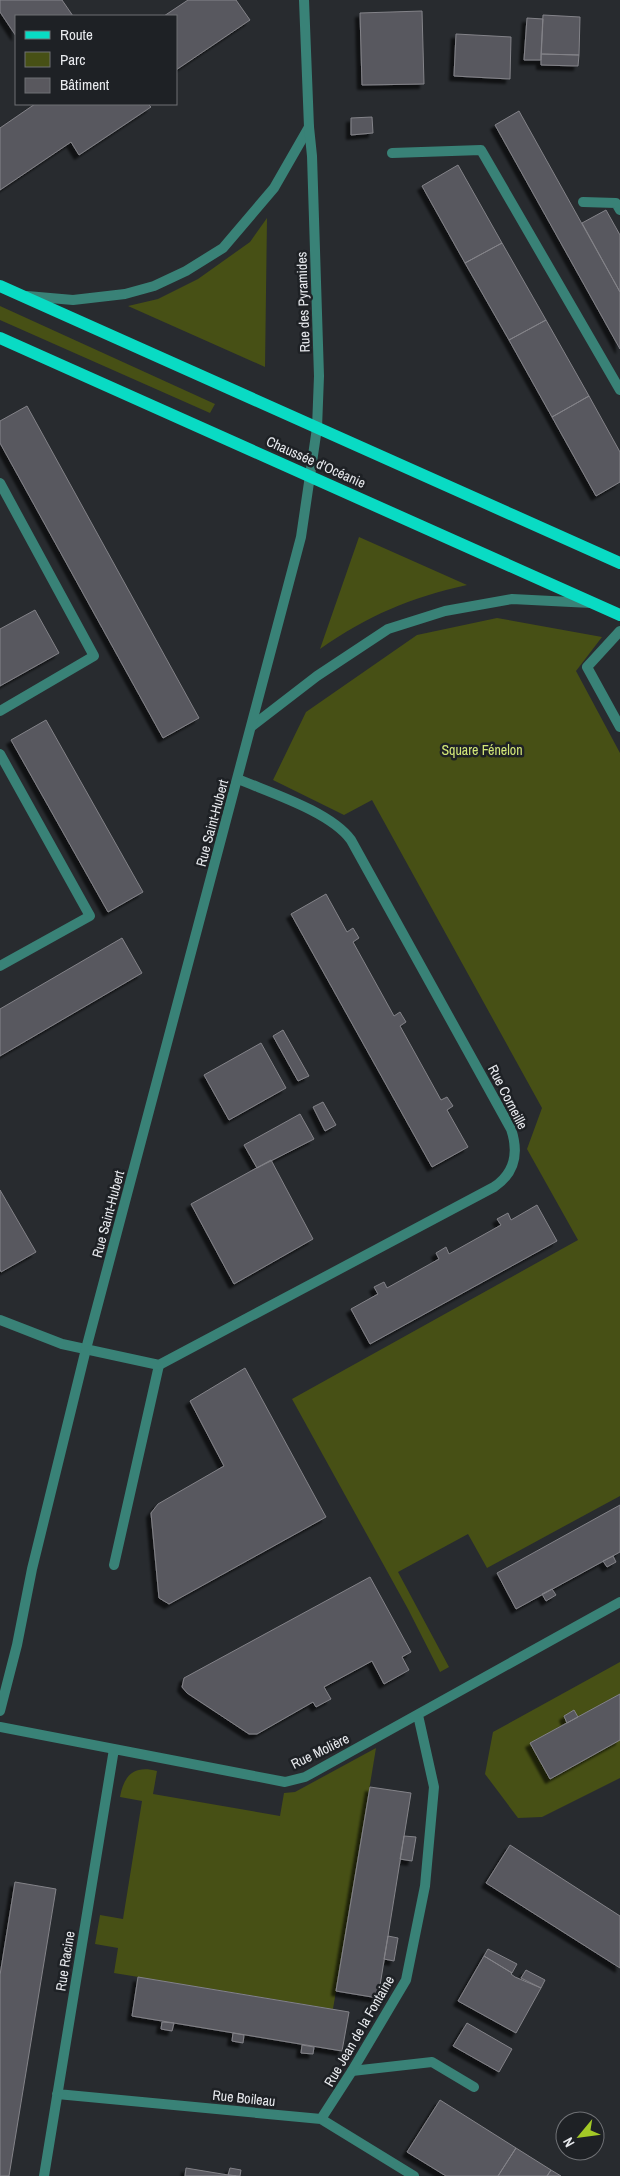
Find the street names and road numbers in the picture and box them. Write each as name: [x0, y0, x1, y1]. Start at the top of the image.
street label: Rue des Pyramides: [292, 251, 314, 353]
street label: Chaussée d'Océanie: [264, 432, 368, 492]
street label: Rue Saint-Hubert: [192, 778, 232, 868]
street label: Rue Corneille: [484, 1062, 532, 1132]
street label: Rue Saint-Hubert: [88, 1169, 128, 1259]
street label: Rue Molière: [288, 1729, 352, 1773]
street label: Rue Racine: [51, 1930, 79, 1992]
street label: Rue Jean de la Fontaine: [320, 1972, 398, 2090]
street label: Rue Boileau: [212, 2086, 276, 2110]

